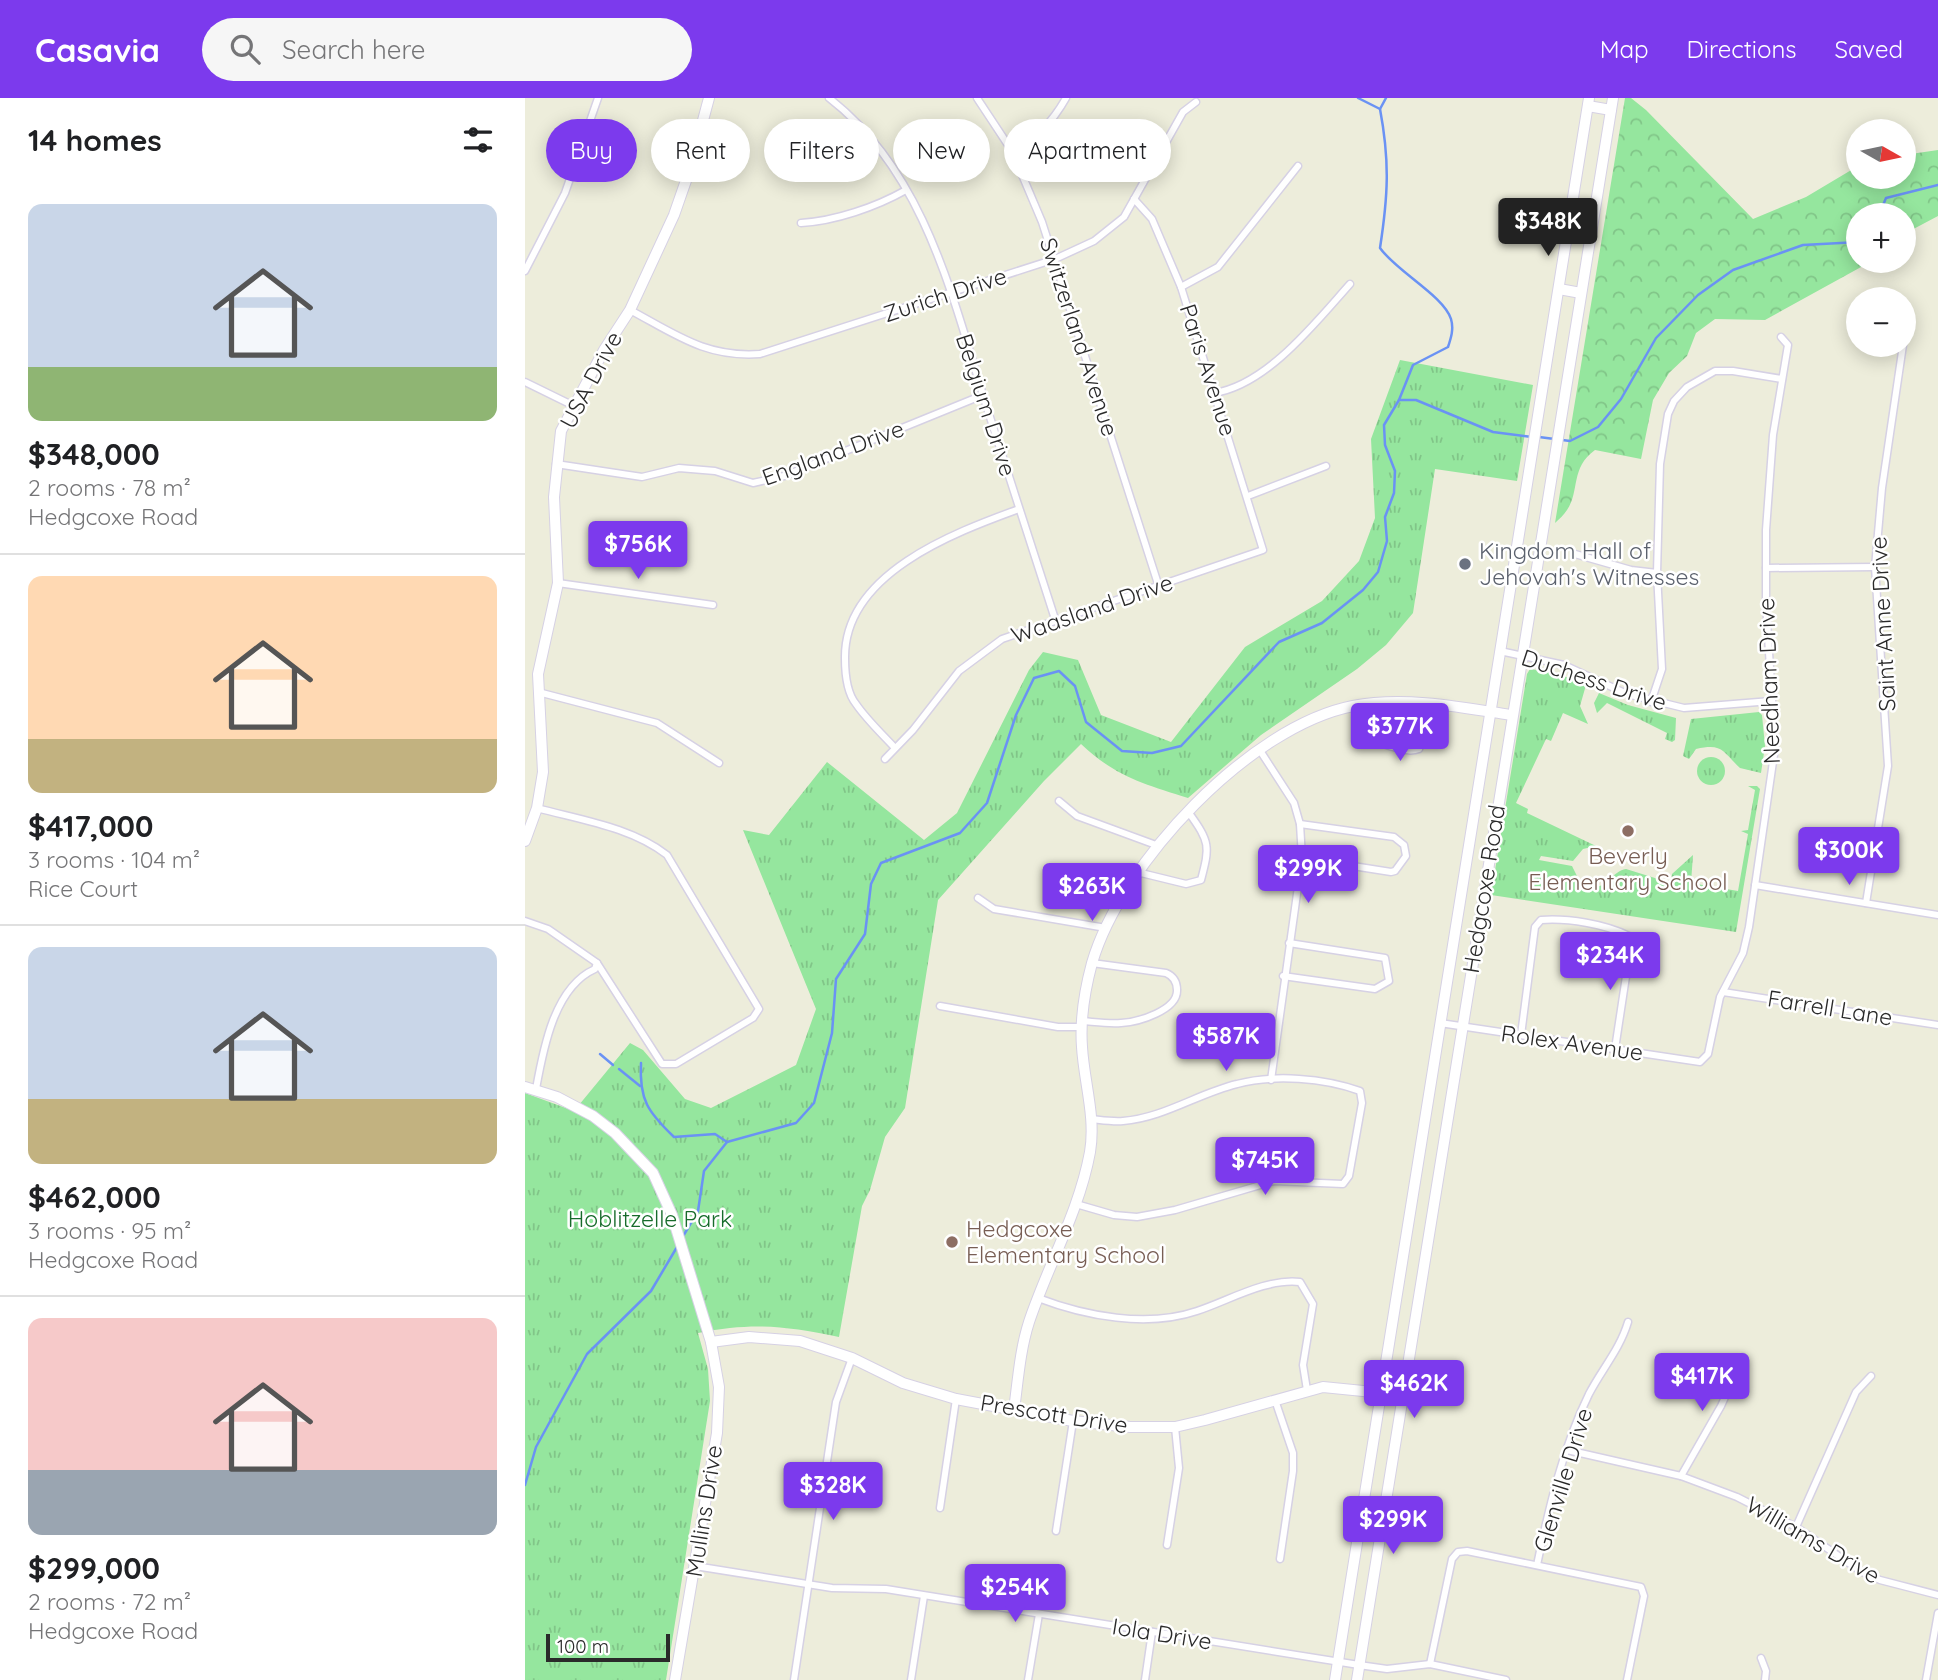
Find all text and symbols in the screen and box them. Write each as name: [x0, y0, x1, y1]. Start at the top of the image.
search box: [202, 18, 692, 81]
text: Casavia: [35, 29, 160, 70]
icon: search: [226, 30, 264, 68]
text: Search here: [282, 33, 426, 66]
text: Map: [1600, 34, 1649, 64]
text: Directions: [1687, 34, 1797, 64]
text: Saved: [1835, 34, 1903, 64]
chip: Buy: [546, 119, 637, 182]
chip: Rent: [651, 119, 750, 182]
chip: Filters: [764, 119, 879, 182]
chip: New: [893, 119, 990, 182]
chip: Apartment: [1004, 119, 1171, 182]
north arrow: [1846, 119, 1916, 189]
map controls: [1846, 119, 1916, 357]
text: 14 homes: [28, 121, 162, 159]
icon: filters: [459, 121, 497, 159]
pin: $348K: [1499, 198, 1597, 258]
button: +: [1846, 203, 1916, 273]
text: $348K: [1514, 206, 1582, 235]
street label: Switzerland Avenue: [1034, 234, 1125, 440]
icon: home: [200, 250, 326, 376]
street label: Zurich Drive: [879, 261, 1010, 328]
button: −: [1846, 287, 1916, 357]
street label: Paris Avenue: [1174, 300, 1243, 439]
street label: USA Drive: [553, 326, 628, 433]
street label: Belgium Drive: [950, 330, 1023, 480]
street label: England Drive: [758, 413, 908, 492]
text: $348,000: [28, 435, 160, 473]
text: 2 rooms · 78 m²: [28, 473, 191, 502]
text: Hedgcoxe Road: [28, 502, 198, 531]
pin: $756K: [589, 522, 687, 581]
text: $756K: [604, 529, 672, 558]
place label: Kingdom Hall of Jehovah's Witnesses: [1479, 536, 1699, 591]
street label: Saint Anne Drive: [1863, 536, 1902, 712]
marker: Kingdom Hall of Jehovah's Witnesses: [1457, 556, 1473, 572]
street label: Waasland Drive: [1007, 567, 1176, 650]
street label: Needham Drive: [1751, 597, 1786, 765]
icon: home: [200, 622, 326, 748]
street label: Duchess Drive: [1518, 642, 1670, 717]
pin: $377K: [1351, 704, 1449, 763]
text: $377K: [1367, 711, 1433, 740]
street label: Hedgcoxe Road: [1456, 803, 1511, 975]
text: $417,000: [28, 807, 153, 845]
marker: Beverly Elementary School: [1620, 823, 1636, 839]
pin: $300K: [1800, 828, 1898, 887]
text: $300K: [1814, 835, 1884, 864]
place label: Beverly Elementary School: [1528, 841, 1728, 896]
text: 3 rooms · 104 m²: [28, 845, 200, 874]
pin: $299K: [1259, 846, 1357, 905]
text: $299K: [1274, 853, 1342, 882]
pin: $263K: [1043, 864, 1141, 923]
text: $263K: [1059, 871, 1125, 900]
text: Rice Court: [28, 874, 138, 903]
pin: $234K: [1561, 932, 1659, 992]
text: $234K: [1576, 940, 1644, 969]
street label: Farrell Lane: [1766, 983, 1895, 1032]
icon: home: [200, 993, 326, 1119]
pin: $587K: [1177, 1014, 1275, 1073]
street label: Rolex Avenue: [1499, 1018, 1645, 1067]
text: $587K: [1192, 1021, 1260, 1050]
pin: $745K: [1216, 1138, 1314, 1197]
text: $745K: [1231, 1145, 1299, 1174]
text: $462,000: [28, 1178, 161, 1216]
park label: Hoblitzelle Park: [568, 1204, 732, 1233]
place label: Hedgcoxe Elementary School: [966, 1214, 1165, 1269]
text: 3 rooms · 95 m²: [28, 1216, 191, 1245]
marker: Hedgcoxe Elementary School: [944, 1234, 960, 1250]
text: Hedgcoxe Road: [28, 1245, 198, 1274]
pin: $417K: [1653, 1354, 1751, 1413]
pin: $462K: [1365, 1360, 1463, 1420]
text: $417K: [1670, 1361, 1734, 1390]
icon: home: [200, 1364, 326, 1490]
text: $462K: [1380, 1368, 1448, 1397]
street label: Prescott Drive: [978, 1388, 1130, 1439]
street label: Glenville Drive: [1527, 1404, 1598, 1555]
street label: Mullins Drive: [679, 1443, 728, 1579]
pin: $328K: [784, 1462, 882, 1522]
text: $328K: [800, 1470, 866, 1499]
street label: Williams Drive: [1741, 1490, 1885, 1590]
pin: $299K: [1344, 1496, 1442, 1556]
text: $299K: [1359, 1504, 1427, 1533]
text: $299,000: [28, 1549, 160, 1587]
pin: $254K: [966, 1564, 1064, 1624]
text: $254K: [981, 1572, 1049, 1601]
text: 2 rooms · 72 m²: [28, 1587, 191, 1616]
street label: Iola Drive: [1110, 1611, 1214, 1656]
text: Hedgcoxe Road: [28, 1616, 198, 1645]
scale bar: [546, 1631, 670, 1663]
text: 100 m: [557, 1634, 609, 1658]

